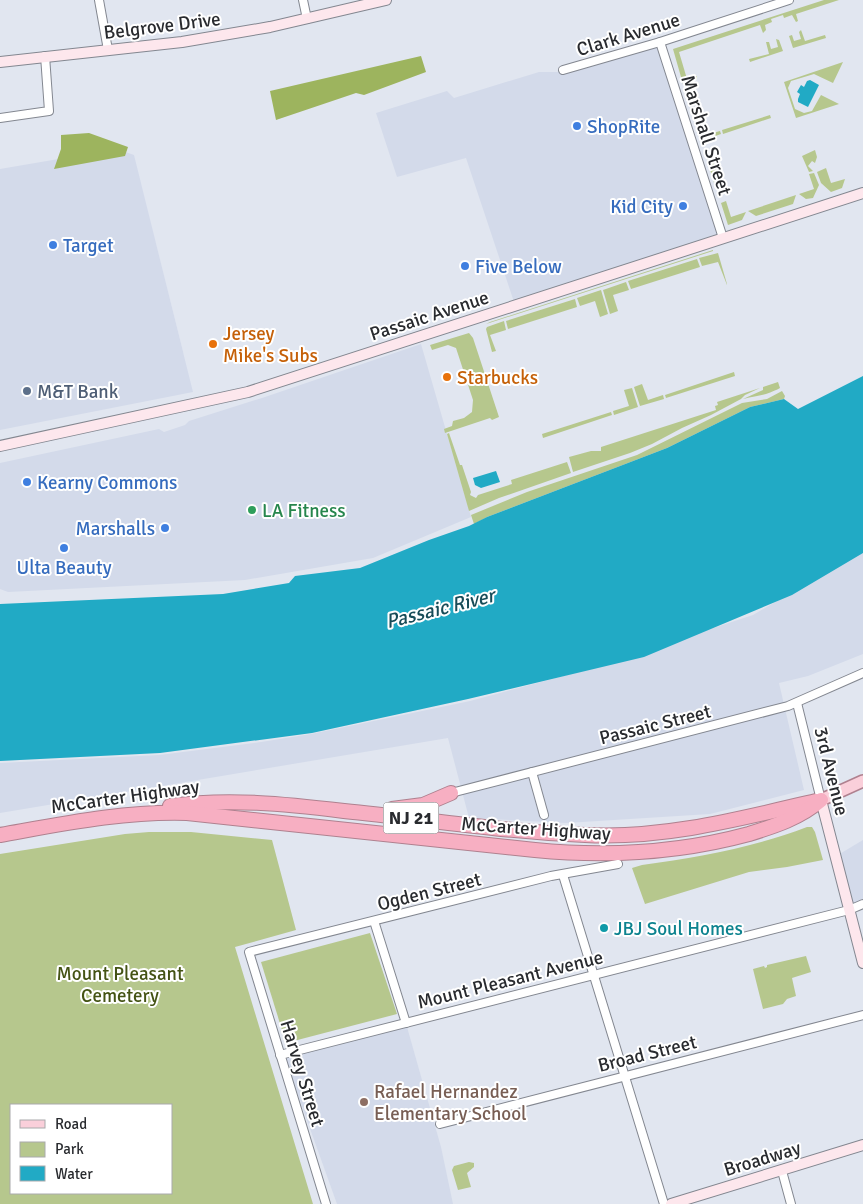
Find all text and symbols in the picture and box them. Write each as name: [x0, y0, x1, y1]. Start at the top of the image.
street label: Belgrove Drive: [102, 7, 222, 45]
street label: Clark Avenue: [574, 8, 683, 62]
street label: Marshall Street: [675, 72, 737, 199]
place label: ShopRite: [587, 115, 660, 139]
marker: ShopRite: [571, 120, 583, 132]
place label: Kid City: [610, 195, 673, 219]
marker: Kid City: [677, 200, 689, 212]
place label: Target: [63, 234, 114, 258]
marker: Target: [47, 239, 59, 251]
place label: Five Below: [475, 255, 562, 279]
marker: Five Below: [459, 260, 471, 272]
street label: Passaic Avenue: [367, 285, 492, 347]
place label: Jersey Mike's Subs: [223, 322, 318, 368]
marker: Jersey Mike's Subs: [207, 338, 219, 350]
place label: Starbucks: [457, 366, 538, 390]
marker: Starbucks: [441, 371, 453, 383]
place label: M&T Bank: [37, 380, 119, 404]
marker: M&T Bank: [21, 385, 33, 397]
place label: Kearny Commons: [37, 471, 177, 495]
marker: Kearny Commons: [21, 476, 33, 488]
place label: LA Fitness: [262, 499, 346, 523]
marker: LA Fitness: [246, 504, 258, 516]
place label: Marshalls: [75, 517, 155, 541]
marker: Marshalls: [159, 522, 171, 534]
marker: Ulta Beauty: [58, 542, 70, 554]
place label: Ulta Beauty: [16, 556, 112, 580]
water label: Passaic River: [383, 582, 500, 634]
street label: Passaic Street: [597, 699, 714, 750]
street label: 3rd Avenue: [808, 724, 854, 818]
street label: McCarter Highway: [49, 775, 201, 819]
road number: NJ 21: [384, 802, 438, 834]
street label: McCarter Highway: [460, 812, 612, 846]
street label: Ogden Street: [375, 867, 484, 916]
place label: JBJ Soul Homes: [614, 917, 743, 941]
marker: JBJ Soul Homes: [598, 922, 610, 934]
street label: Mount Pleasant Avenue: [415, 945, 606, 1015]
park label: Mount Pleasant Cemetery: [56, 962, 184, 1008]
street label: Harvey Street: [274, 1017, 330, 1130]
street label: Broad Street: [595, 1030, 699, 1078]
place label: Rafael Hernandez Elementary School: [374, 1080, 527, 1126]
marker: Rafael Hernandez Elementary School: [358, 1096, 370, 1108]
legend: [10, 1104, 172, 1194]
text: Road: [55, 1115, 87, 1133]
street label: Broadway: [721, 1136, 804, 1182]
text: Park: [55, 1140, 84, 1158]
text: Water: [55, 1165, 93, 1183]

